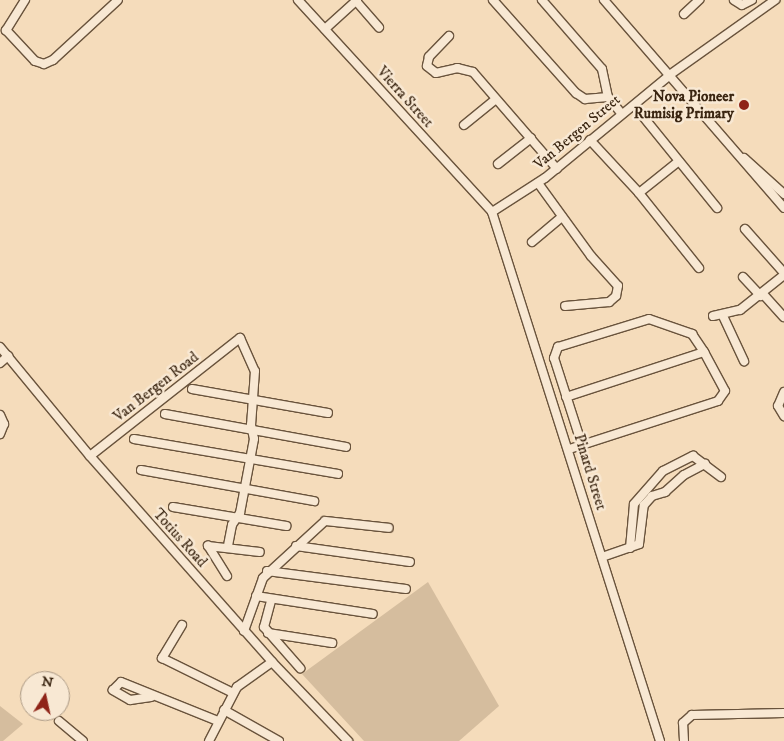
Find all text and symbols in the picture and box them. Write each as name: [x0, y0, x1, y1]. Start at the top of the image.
street label: Vierra Street: [373, 63, 437, 131]
place label: Nova Pioneer Rumisig Primary: [634, 87, 734, 122]
street label: Van Bergen Street: [530, 91, 624, 173]
marker: Nova Pioneer Rumisig Primary: [738, 99, 750, 111]
street label: Van Bergen Road: [110, 348, 202, 426]
street label: Pinard Street: [570, 432, 610, 512]
street label: Totius Road: [149, 505, 211, 571]
north arrow: [20, 671, 70, 721]
text: N: [40, 672, 55, 692]

